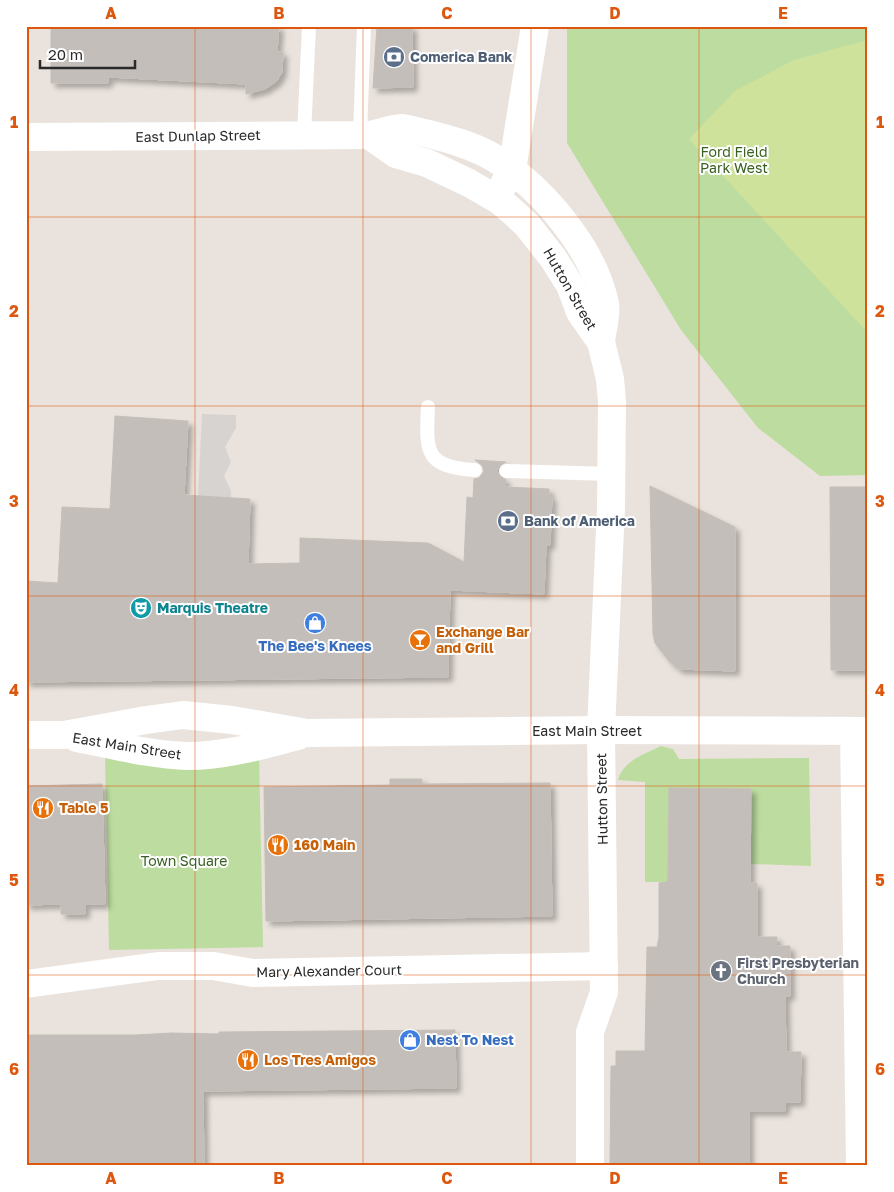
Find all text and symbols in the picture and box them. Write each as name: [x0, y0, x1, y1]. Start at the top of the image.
text: A: [105, 3, 117, 23]
text: B: [273, 3, 285, 23]
text: C: [441, 3, 453, 23]
text: D: [609, 3, 621, 23]
text: E: [778, 3, 788, 23]
scale bar: [40, 38, 135, 70]
text: 20 m: [48, 45, 83, 63]
bank icon: Comerica Bank: [382, 45, 406, 69]
place label: Comerica Bank: [410, 48, 512, 65]
text: 1: [10, 112, 18, 132]
text: 1: [876, 112, 884, 132]
street label: East Dunlap Street: [135, 126, 261, 145]
park label: Ford Field Park West: [700, 143, 768, 176]
street label: Hutton Street: [540, 245, 601, 333]
text: 2: [9, 301, 19, 321]
text: 2: [875, 301, 885, 321]
text: 3: [9, 491, 19, 511]
text: 3: [875, 491, 885, 511]
bank icon: Bank of America: [496, 509, 520, 533]
place label: Bank of America: [524, 512, 635, 529]
theatre icon: Marquis Theatre: [129, 596, 153, 620]
place label: Marquis Theatre: [157, 599, 268, 616]
shop icon: The Bee's Knees: [303, 611, 327, 635]
place label: Exchange Bar and Grill: [436, 623, 530, 656]
bar icon: Exchange Bar and Grill: [408, 628, 432, 652]
place label: The Bee's Knees: [258, 637, 372, 654]
text: 4: [9, 680, 19, 700]
text: 4: [875, 680, 885, 700]
street label: East Main Street: [532, 722, 642, 739]
street label: East Main Street: [71, 728, 183, 763]
street label: Hutton Street: [592, 753, 611, 845]
restaurant icon: Table 5: [31, 796, 55, 820]
place label: Table 5: [59, 799, 109, 816]
restaurant icon: 160 Main: [266, 833, 290, 857]
place label: 160 Main: [294, 836, 356, 853]
park label: Town Square: [141, 852, 227, 869]
text: 5: [9, 870, 19, 890]
text: 5: [875, 870, 885, 890]
place label: First Presbyterian Church: [737, 954, 859, 987]
church icon: First Presbyterian Church: [709, 959, 733, 983]
street label: Mary Alexander Court: [256, 961, 402, 980]
shop icon: Nest To Nest: [398, 1028, 422, 1052]
place label: Nest To Nest: [426, 1031, 514, 1048]
restaurant icon: Los Tres Amigos: [236, 1048, 260, 1072]
place label: Los Tres Amigos: [264, 1051, 376, 1068]
text: 6: [9, 1059, 19, 1079]
text: 6: [875, 1059, 885, 1079]
text: A: [105, 1168, 117, 1188]
text: B: [273, 1168, 285, 1188]
text: C: [441, 1168, 453, 1188]
text: D: [609, 1168, 621, 1188]
text: E: [778, 1168, 788, 1188]

